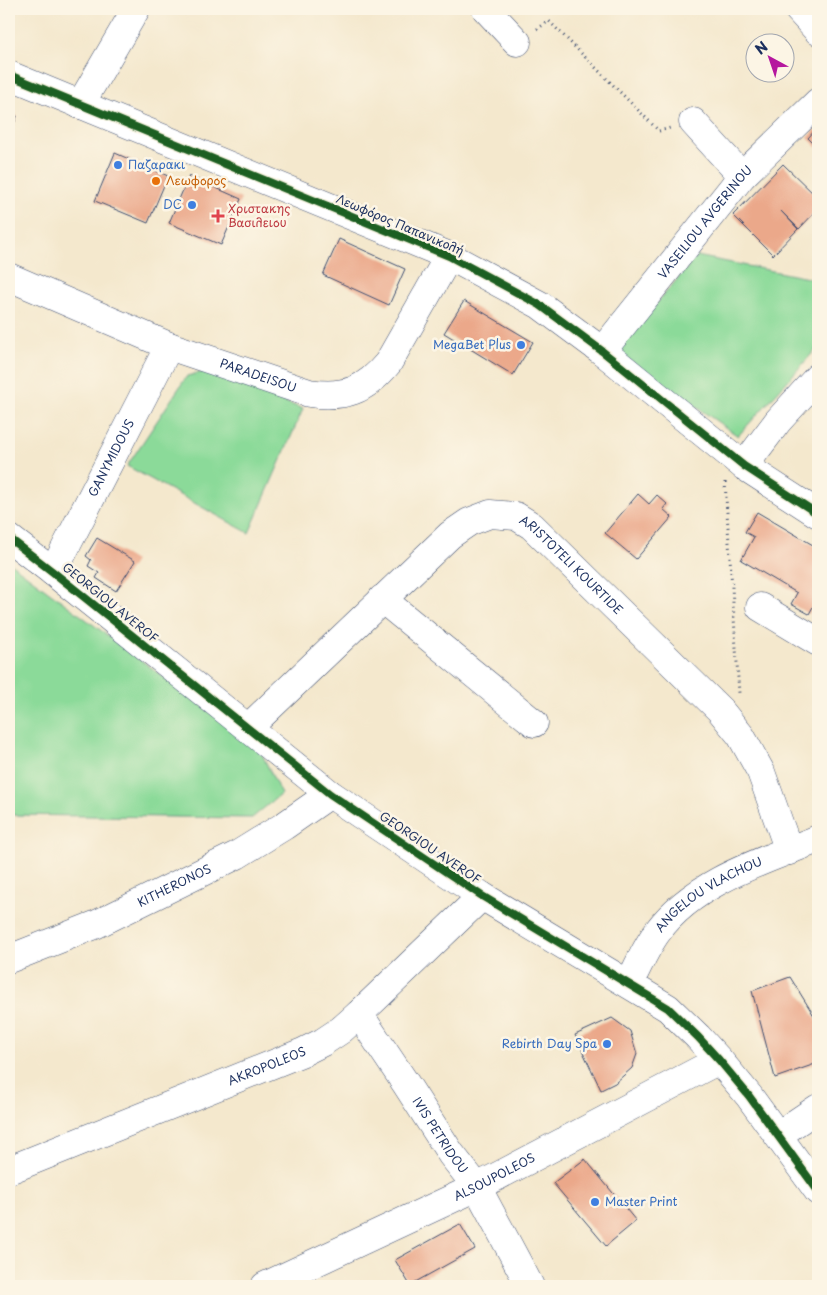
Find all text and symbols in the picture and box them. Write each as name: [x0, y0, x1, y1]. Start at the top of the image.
north arrow: [744, 32, 794, 82]
text: N: [750, 36, 772, 59]
place label: Παζαρακι: [128, 155, 186, 173]
marker: Παζαρακι: [112, 159, 124, 171]
street label: VASEILIOU AVGERINOU: [653, 161, 756, 282]
place label: Λεωφορος: [166, 171, 226, 189]
marker: Λεωφορος: [150, 175, 162, 187]
street label: Λεωφόρος Παπανικολή: [334, 189, 467, 259]
place label: DC: [163, 195, 182, 213]
marker: DC: [186, 199, 198, 211]
place label: Χριστακης Βασιλειου: [228, 199, 290, 231]
marker: Χριστακης Βασιλειου: [212, 210, 224, 222]
place label: MegaBet Plus: [433, 335, 512, 353]
marker: MegaBet Plus: [515, 339, 527, 351]
street label: PARADEISOU: [217, 354, 299, 396]
street label: GANYMIDOUS: [83, 416, 138, 500]
street label: ARISTOTELI KOURTIDE: [516, 510, 627, 618]
street label: GEORGIOU AVEROF: [59, 558, 162, 647]
street label: GEORGIOU AVEROF: [376, 807, 485, 888]
street label: ANGELOU VLACHOU: [650, 852, 765, 936]
street label: KITHERONOS: [134, 859, 214, 911]
place label: Rebirth Day Spa: [502, 1034, 598, 1052]
marker: Rebirth Day Spa: [601, 1038, 613, 1050]
street label: AKROPOLEOS: [225, 1042, 308, 1089]
street label: IVIS PETRIDOU: [409, 1093, 473, 1177]
street label: ALSOUPOLEOS: [450, 1148, 538, 1205]
place label: Master Print: [605, 1192, 678, 1210]
marker: Master Print: [589, 1196, 601, 1208]

